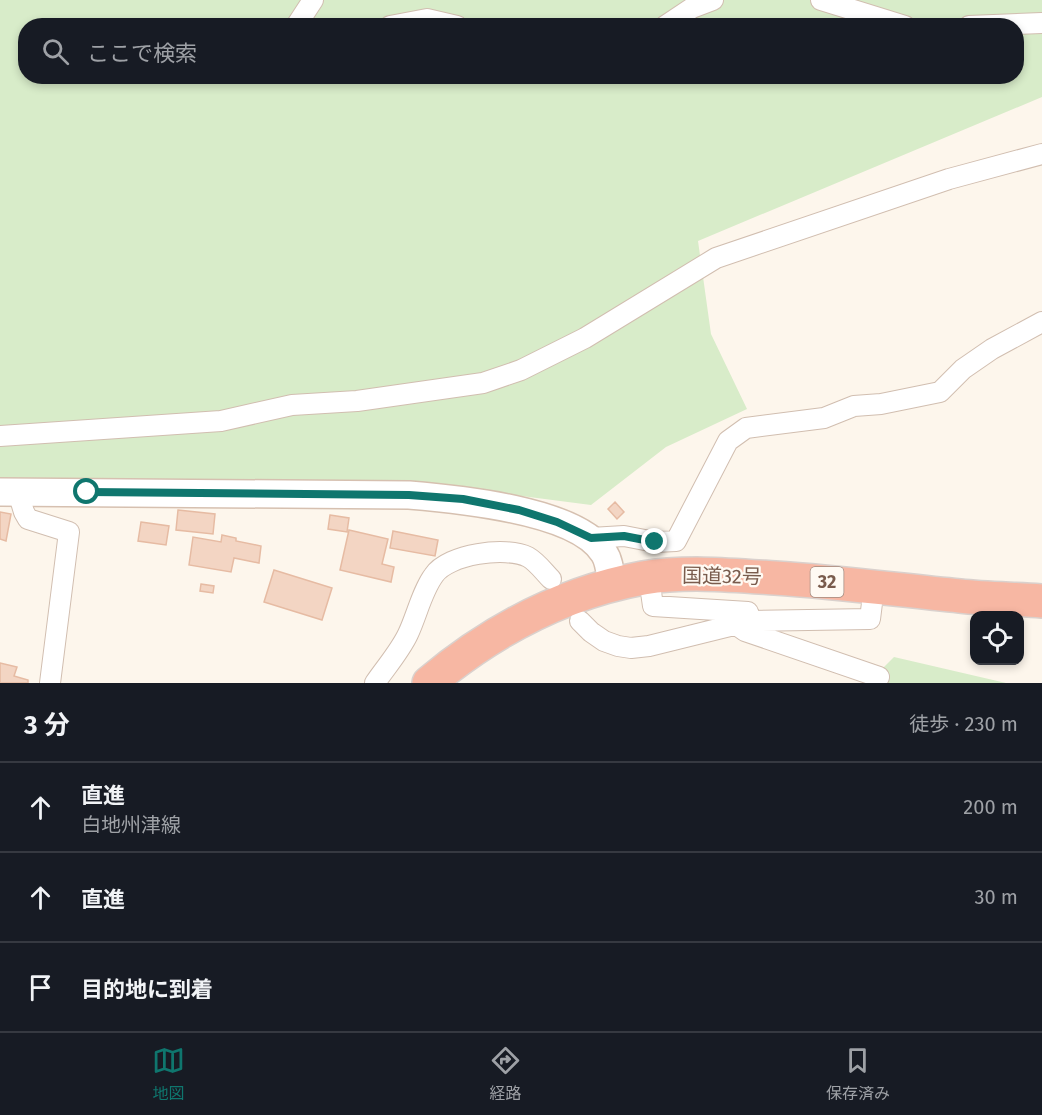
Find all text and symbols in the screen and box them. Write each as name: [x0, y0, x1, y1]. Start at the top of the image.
search box: [18, 18, 1024, 84]
icon: search: [39, 35, 72, 68]
text: ここで検索: [87, 40, 197, 67]
route start: [73, 478, 99, 504]
route end: [641, 528, 667, 554]
street label: 国道32号: [682, 563, 762, 589]
road number: 32: [810, 567, 844, 597]
map controls: [970, 611, 1024, 665]
button: locate: [970, 611, 1024, 665]
text: 3 分: [24, 710, 70, 741]
text: 徒歩 · 230 m: [909, 712, 1018, 736]
text: 直進: [81, 782, 125, 809]
icon: ahead: [24, 791, 57, 824]
text: 200 m: [963, 795, 1018, 819]
text: 白地州津線: [81, 813, 181, 837]
icon: ahead: [24, 881, 57, 914]
text: 30 m: [974, 885, 1018, 909]
text: 直進: [81, 886, 125, 913]
icon: arrive: [24, 971, 57, 1004]
text: 目的地に到着: [81, 976, 213, 1003]
tab: 地図: [152, 1044, 185, 1104]
tab: 経路: [489, 1044, 522, 1104]
tab: 保存済み: [826, 1044, 890, 1104]

